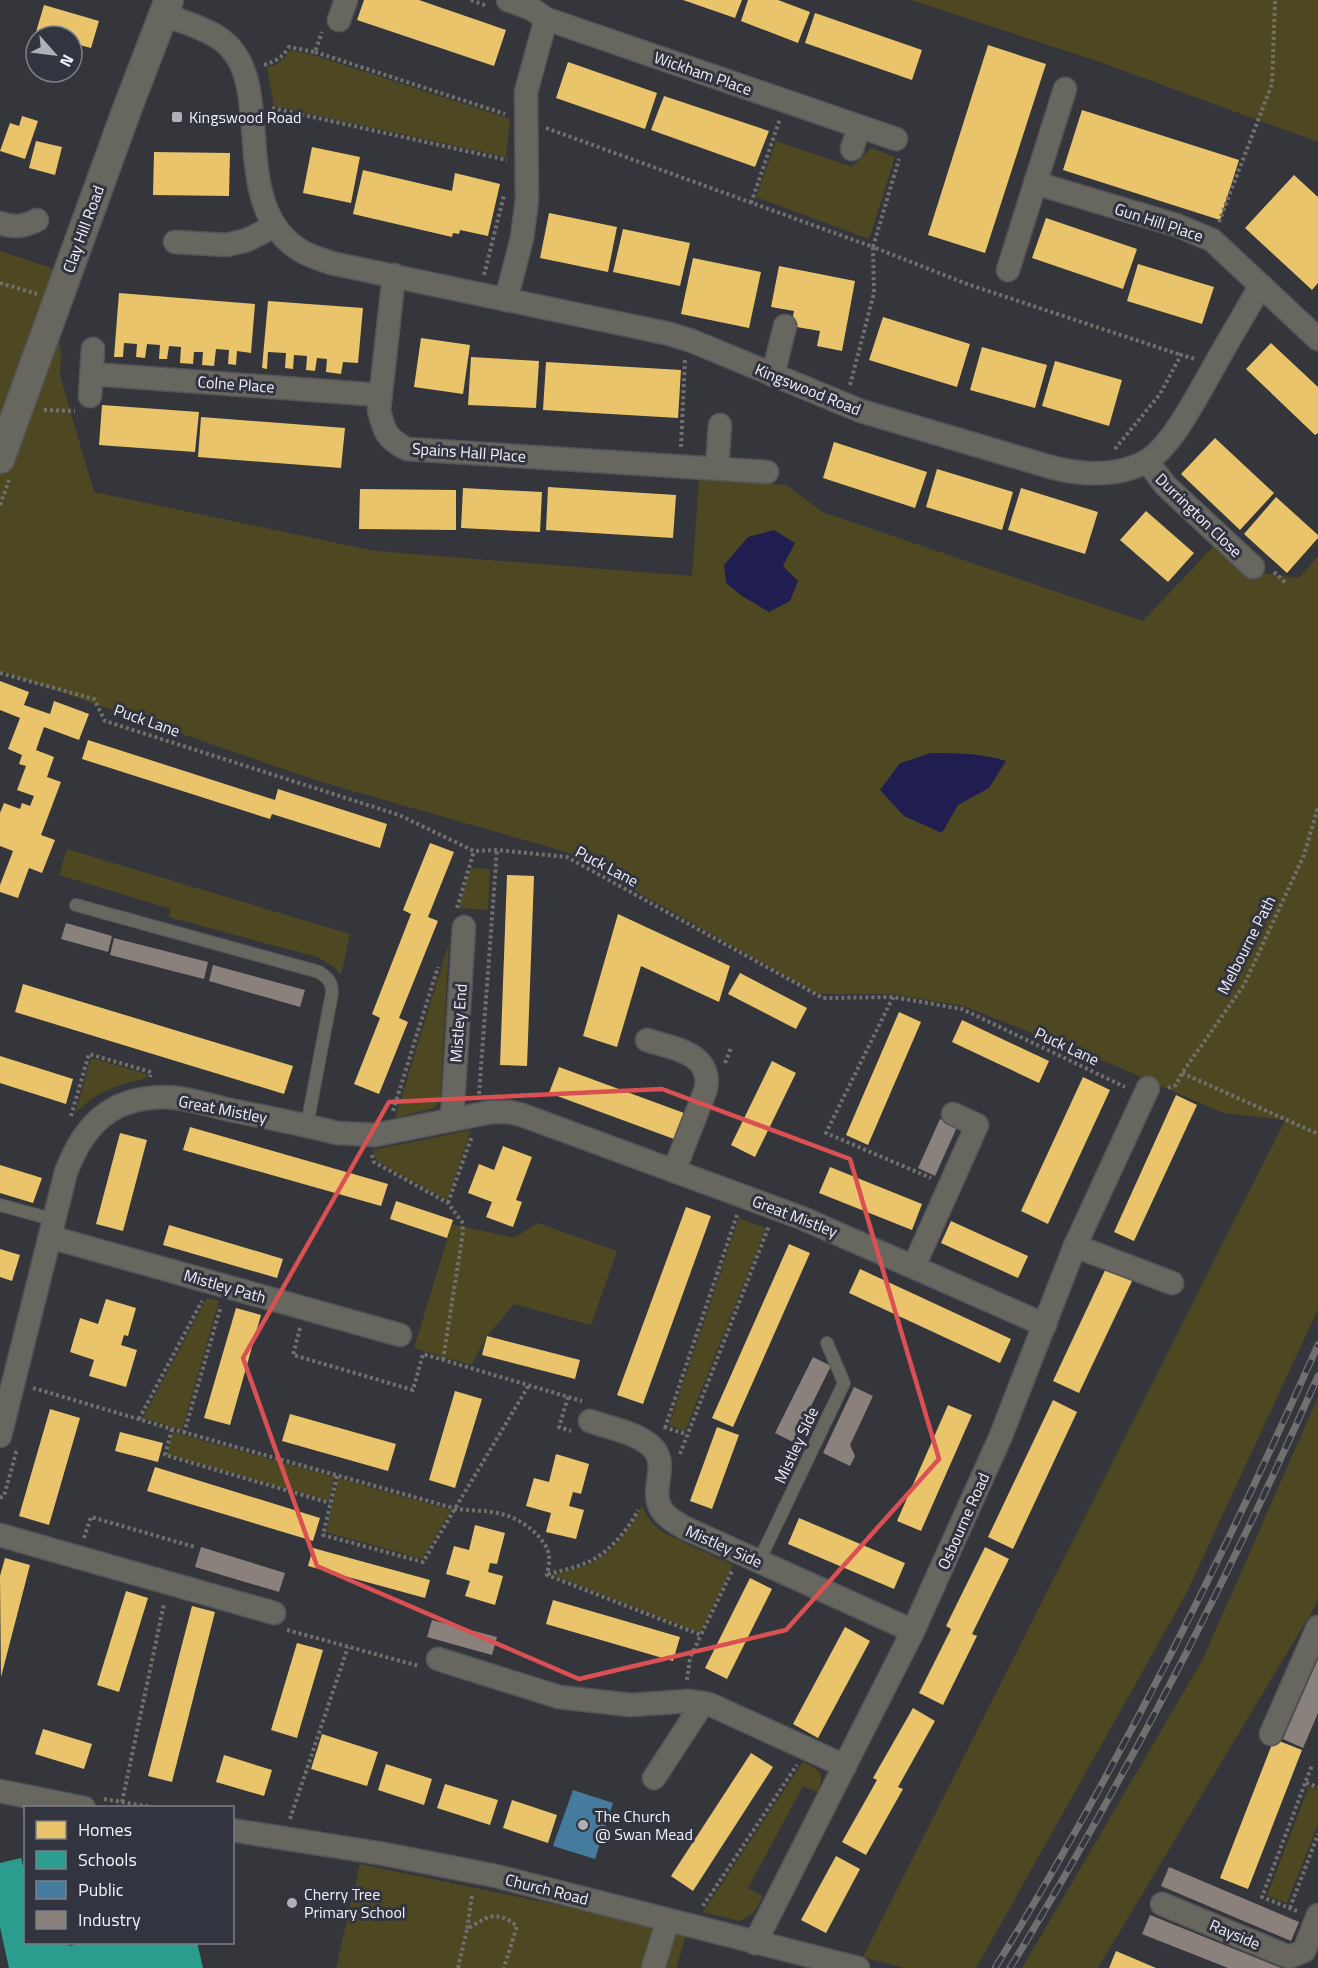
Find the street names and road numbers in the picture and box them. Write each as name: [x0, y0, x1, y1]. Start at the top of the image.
street label: Wickham Place: [651, 45, 755, 101]
street label: Clay Hill Road: [56, 182, 110, 276]
street label: Gun Hill Place: [1112, 196, 1206, 248]
street label: Kingswood Road: [751, 357, 865, 421]
street label: Colne Place: [197, 369, 275, 399]
street label: Spains Hall Place: [411, 436, 527, 468]
street label: Durrington Close: [1150, 467, 1248, 563]
street label: Puck Lane: [111, 698, 183, 742]
street label: Puck Lane: [571, 839, 643, 893]
street label: Melbourne Path: [1211, 892, 1281, 998]
street label: Mistley End: [443, 983, 473, 1063]
street label: Puck Lane: [1031, 1021, 1103, 1071]
street label: Great Mistley: [177, 1089, 270, 1129]
street label: Great Mistley: [749, 1189, 841, 1243]
street label: Mistley Path: [181, 1263, 269, 1309]
street label: Mistley SIde: [768, 1403, 824, 1487]
street label: Osbourne Road: [931, 1469, 995, 1573]
street label: Mistley Side: [682, 1518, 766, 1574]
street label: Church Road: [503, 1867, 591, 1911]
street label: Rayside: [1206, 1913, 1264, 1955]

